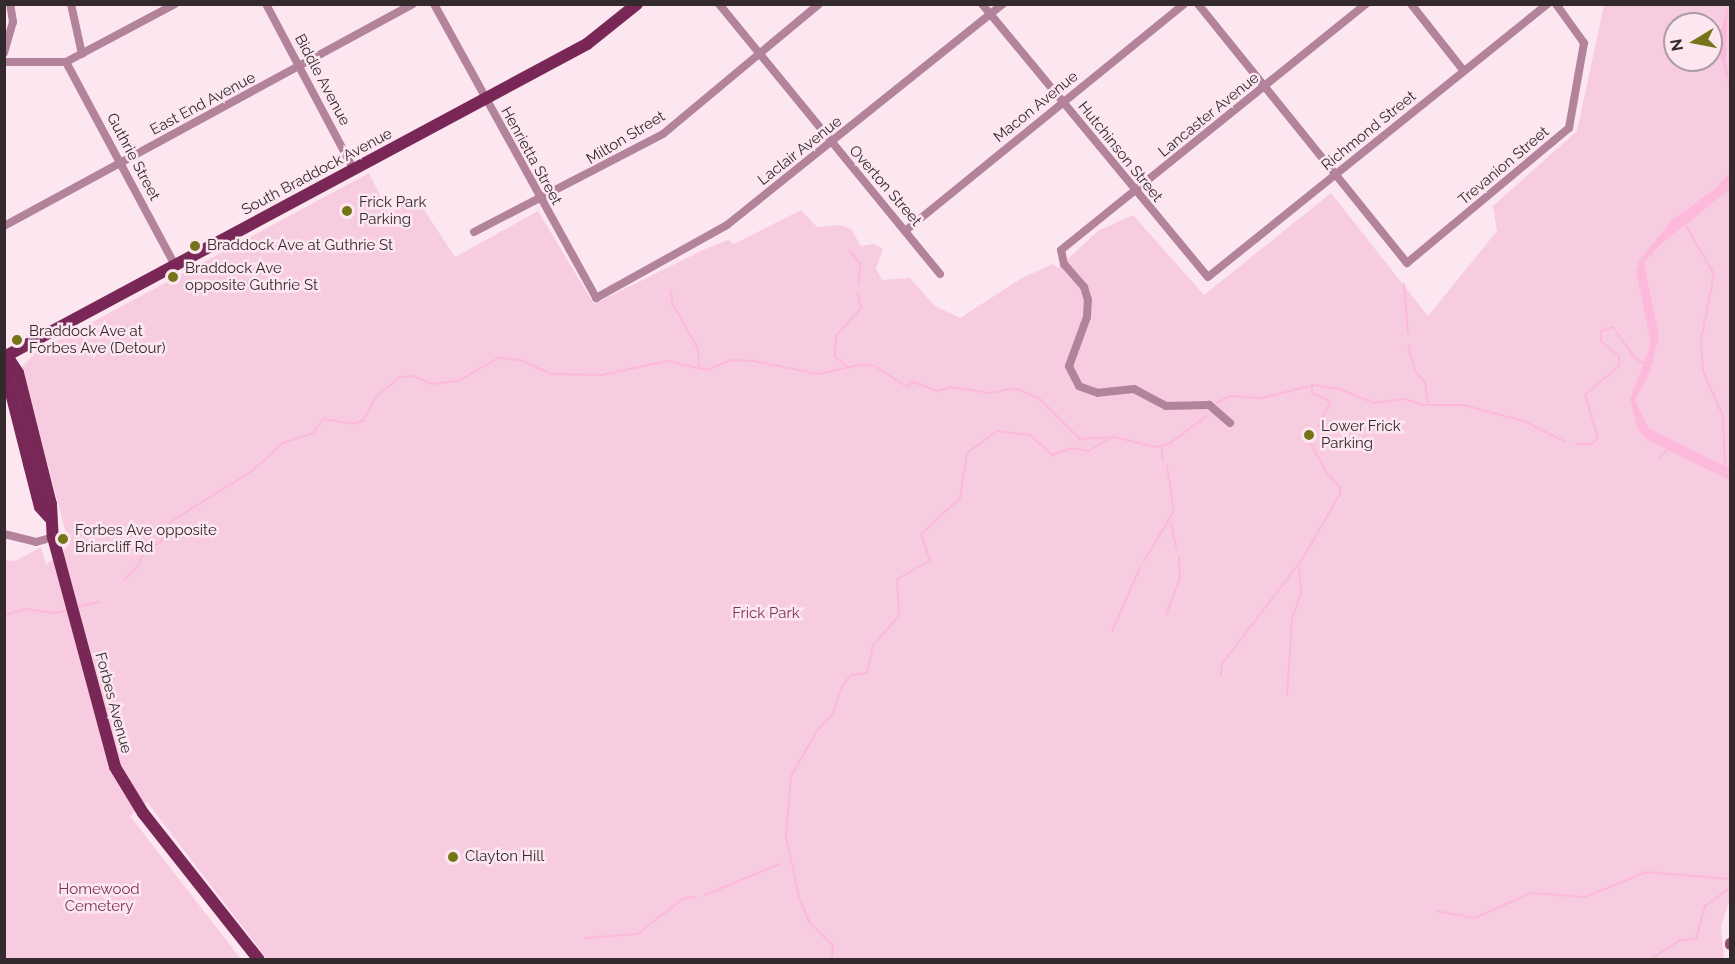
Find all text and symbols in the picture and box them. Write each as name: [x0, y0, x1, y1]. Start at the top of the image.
north arrow: [1663, 12, 1723, 72]
street label: Biddle Avenue: [290, 31, 354, 129]
text: N: [1666, 37, 1687, 53]
street label: Macon Avenue: [990, 67, 1082, 147]
street label: East End Avenue: [147, 69, 259, 139]
street label: Lancaster Avenue: [1155, 69, 1263, 161]
street label: Richmond Street: [1318, 87, 1420, 175]
street label: Hutchinson Street: [1074, 98, 1166, 206]
street label: Henrietta Street: [497, 104, 565, 208]
street label: Milton Street: [583, 108, 669, 168]
street label: Guthrie Street: [102, 110, 164, 204]
street label: Laclair Avenue: [754, 112, 846, 190]
street label: Trevanion Street: [1455, 123, 1553, 209]
street label: South Braddock Avenue: [239, 125, 395, 219]
street label: Overton Street: [845, 142, 925, 230]
place label: Frick Park Parking: [359, 193, 426, 228]
marker: Frick Park Parking: [340, 204, 354, 218]
place label: Braddock Ave at Guthrie St: [207, 237, 394, 255]
marker: Braddock Ave at Guthrie St: [188, 239, 202, 253]
place label: Braddock Ave opposite Guthrie St: [185, 259, 318, 294]
marker: Braddock Ave opposite Guthrie St: [166, 270, 180, 284]
place label: Braddock Ave at Forbes Ave (Detour): [29, 322, 166, 357]
marker: Braddock Ave at Forbes Ave (Detour): [10, 333, 24, 347]
place label: Lower Frick Parking: [1321, 417, 1401, 452]
marker: Lower Frick Parking: [1302, 428, 1316, 442]
place label: Forbes Ave opposite Briarcliff Rd: [75, 521, 217, 556]
marker: Forbes Ave opposite Briarcliff Rd: [56, 532, 70, 546]
park label: Frick Park: [732, 605, 800, 623]
street label: Forbes Avenue: [91, 650, 135, 756]
place label: Clayton Hill: [465, 848, 544, 866]
marker: Clayton Hill: [446, 850, 460, 864]
park label: Homewood Cemetery: [58, 880, 140, 915]

